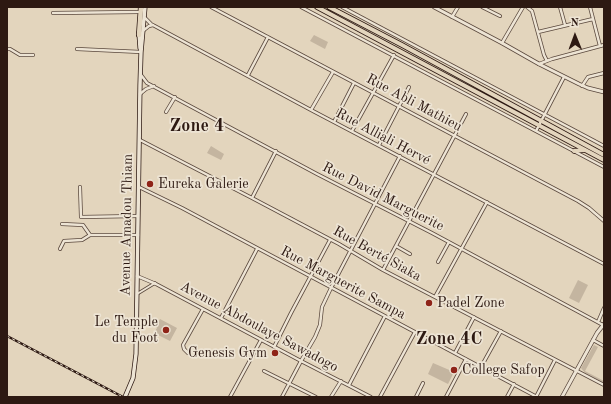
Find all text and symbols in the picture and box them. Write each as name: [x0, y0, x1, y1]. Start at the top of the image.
north arrow: [555, 16, 595, 56]
text: N: [570, 18, 579, 29]
street label: Rue Abli Mathieu: [363, 71, 465, 135]
street label: Rue Alliali Hervé: [333, 105, 433, 169]
district label: Zone 4: [170, 115, 224, 137]
street label: Avenue Amadou Thiam: [117, 154, 137, 296]
street label: Rue David Marguerite: [319, 159, 447, 235]
place label: Eureka Galerie: [158, 176, 249, 192]
marker: Eureka Galerie: [145, 179, 155, 189]
street label: Rue Berté Siaka: [330, 223, 424, 285]
street label: Rue Marguerite Sampa: [278, 243, 408, 323]
street label: Avenue Abdoulaye Sawadogo: [177, 278, 341, 376]
place label: Padel Zone: [437, 295, 504, 311]
marker: Padel Zone: [424, 298, 434, 308]
place label: Le Temple du Foot: [94, 314, 158, 346]
marker: Le Temple du Foot: [161, 325, 171, 335]
district label: Zone 4C: [416, 328, 482, 350]
place label: Genesis Gym: [188, 345, 267, 361]
marker: Genesis Gym: [270, 348, 280, 358]
place label: College Safop: [462, 362, 545, 378]
marker: College Safop: [449, 365, 459, 375]

